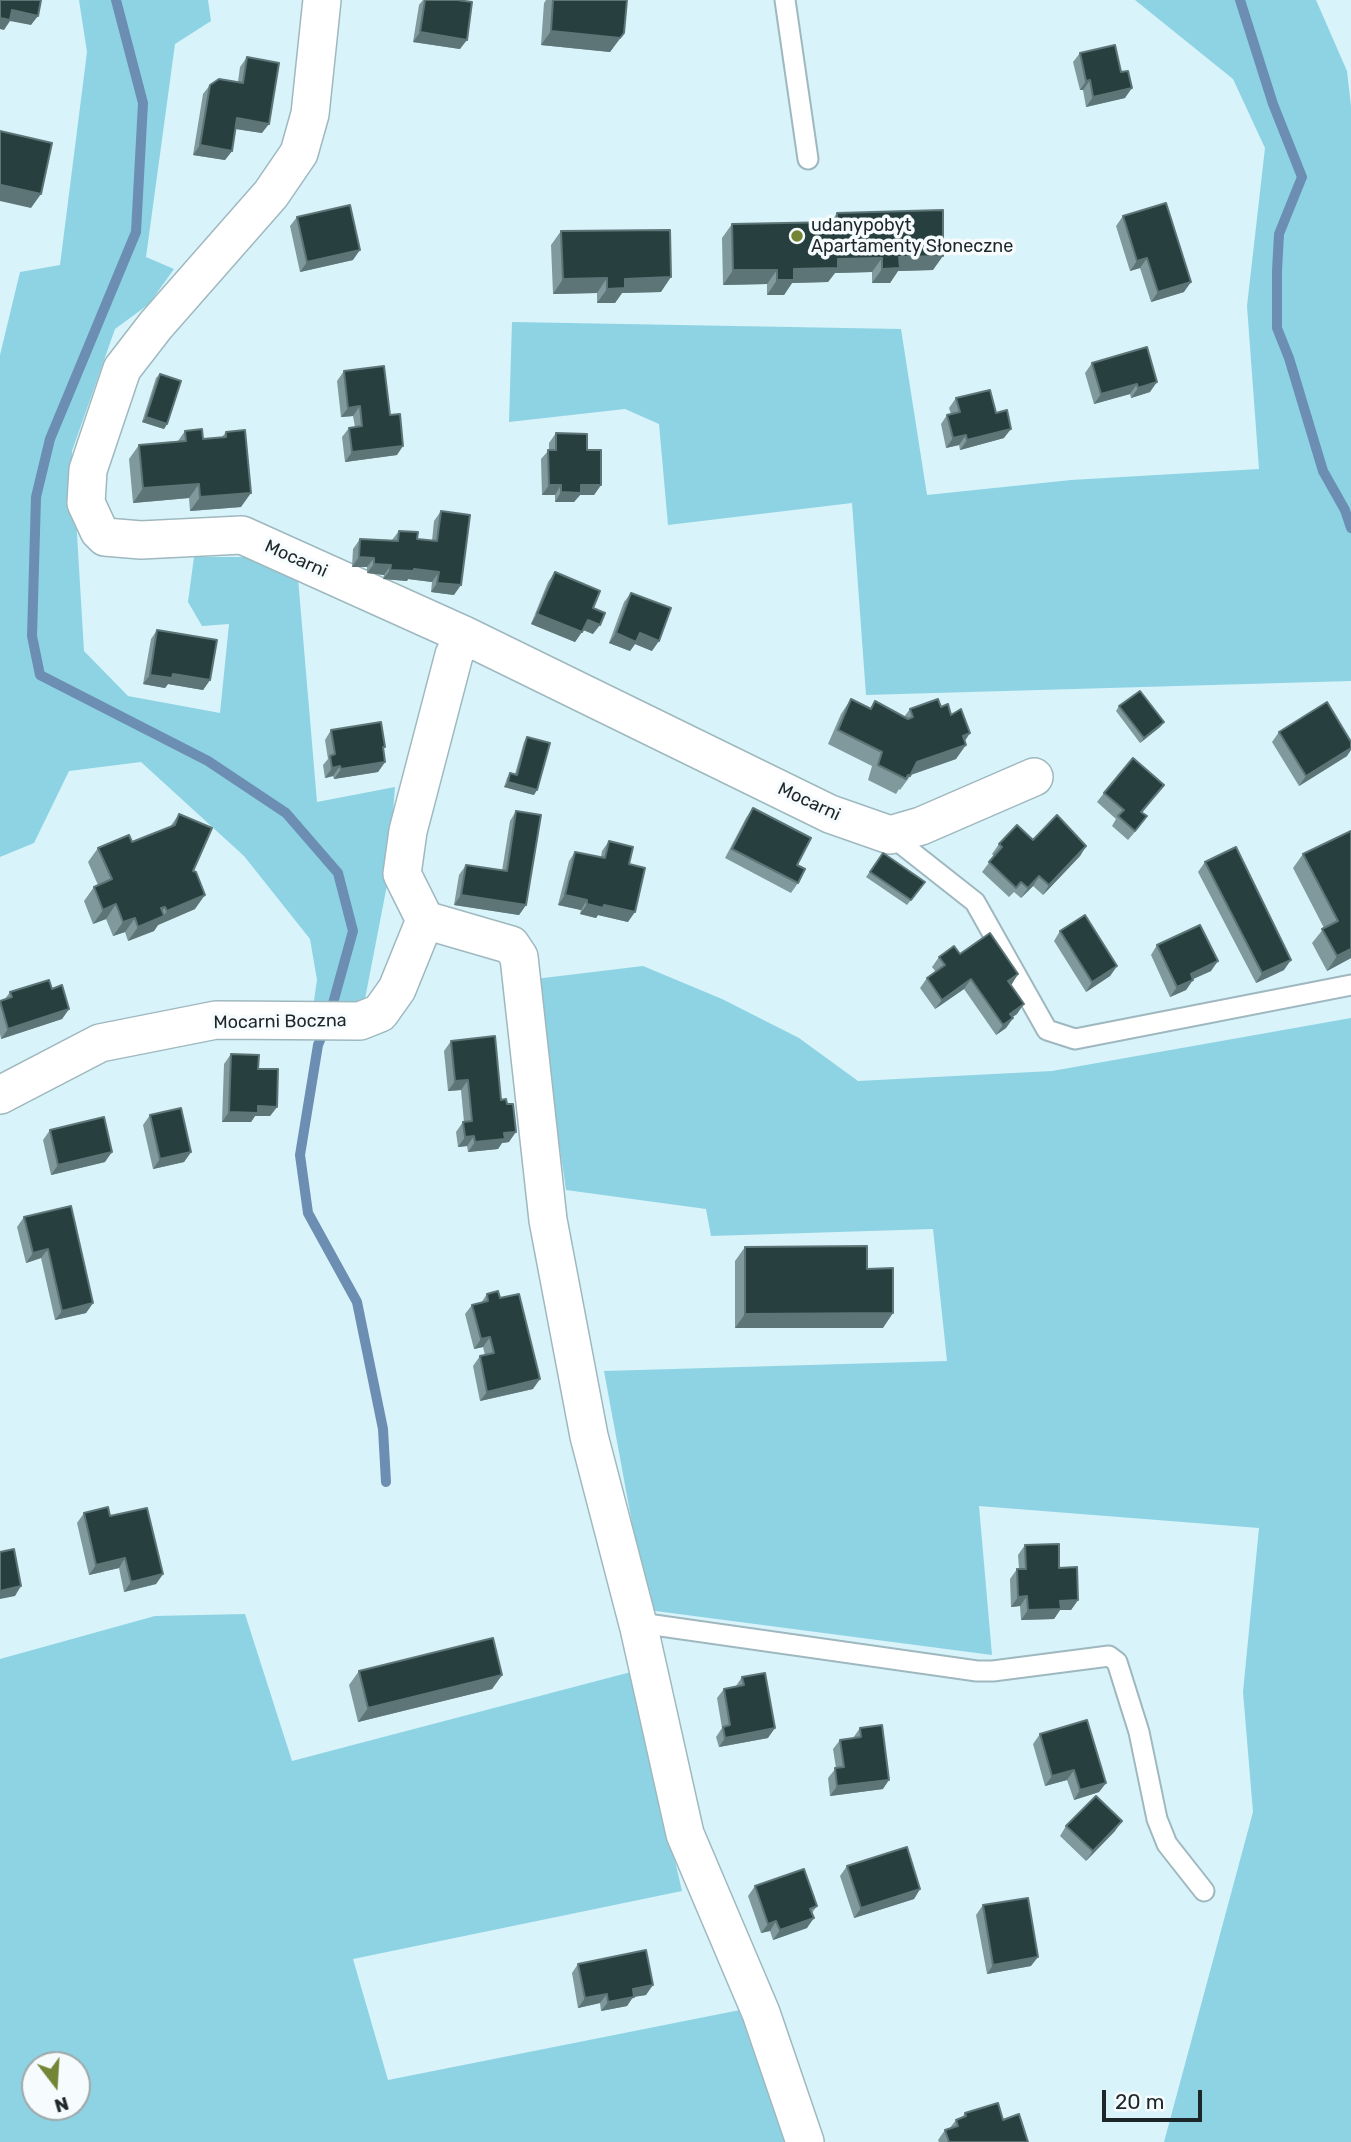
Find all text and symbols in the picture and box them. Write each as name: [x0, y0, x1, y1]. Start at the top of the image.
place label: udanypobyt Apartamenty Słoneczne: [811, 215, 1013, 258]
marker: udanypobyt Apartamenty Słoneczne: [789, 228, 805, 244]
street label: Mocarni: [261, 536, 331, 582]
street label: Mocarni: [774, 778, 844, 826]
street label: Mocarni Boczna: [213, 1010, 347, 1034]
north arrow: [21, 2051, 91, 2121]
scale bar: [1106, 2076, 1206, 2120]
text: 20 m: [1115, 2089, 1164, 2114]
text: N: [52, 2092, 72, 2118]

